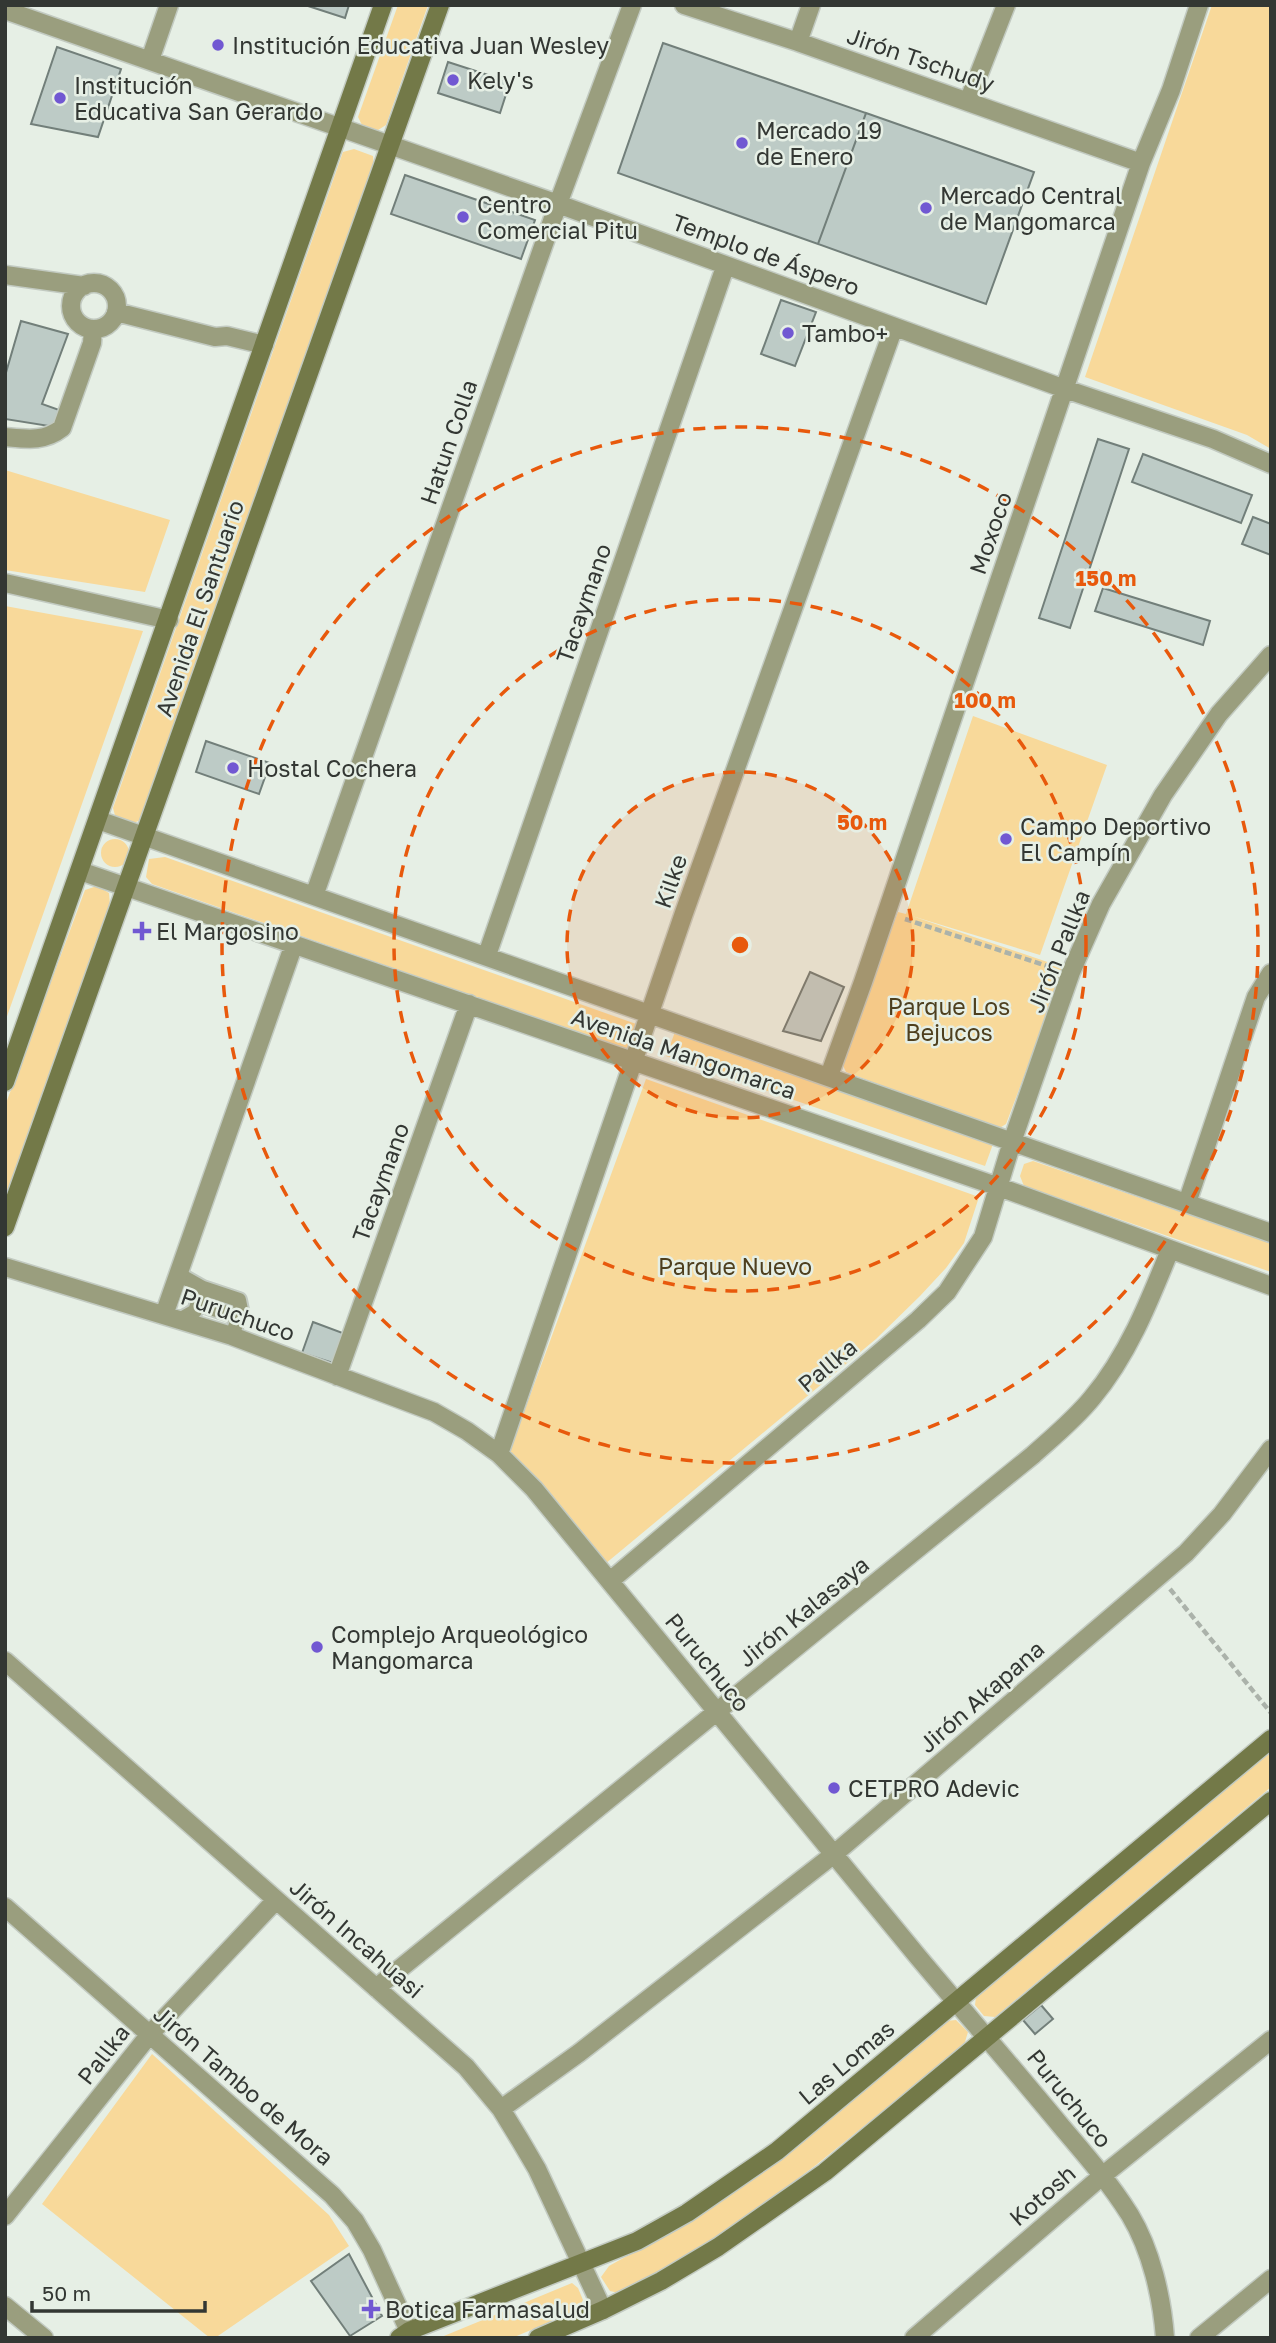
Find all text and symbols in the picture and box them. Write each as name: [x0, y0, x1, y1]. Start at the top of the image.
street label: Jirón Tschudy: [844, 21, 998, 97]
place label: Institución Educativa Juan Wesley: [232, 31, 609, 59]
marker: Institución Educativa Juan Wesley: [210, 37, 226, 53]
place label: Kely's: [467, 66, 534, 94]
place label: Institución Educativa San Gerardo: [74, 71, 323, 125]
marker: Kely's: [445, 72, 461, 88]
marker: Institución Educativa San Gerardo: [52, 90, 68, 106]
place label: Mercado 19 de Enero: [756, 116, 882, 170]
marker: Mercado 19 de Enero: [734, 135, 750, 151]
place label: Mercado Central de Mangomarca: [940, 181, 1122, 235]
place label: Centro Comercial Pitu: [477, 190, 638, 244]
marker: Mercado Central de Mangomarca: [918, 200, 934, 216]
street label: Templo de Áspero: [668, 207, 864, 301]
marker: Centro Comercial Pitu: [455, 209, 471, 225]
place label: Tambo+: [802, 319, 888, 347]
marker: Tambo+: [780, 325, 796, 341]
street label: Hatun Colla: [414, 376, 482, 508]
street label: Moxoco: [963, 488, 1017, 578]
street label: Avenida El Santuario: [149, 496, 249, 720]
street label: Tacaymano: [550, 540, 616, 666]
text: 150 m: [1076, 565, 1136, 591]
text: 100 m: [954, 687, 1016, 713]
place label: Hostal Cochera: [247, 754, 417, 782]
marker: Hostal Cochera: [225, 760, 241, 776]
text: 50 m: [837, 809, 887, 835]
place label: Campo Deportivo El Campín: [1020, 812, 1211, 866]
marker: Campo Deportivo El Campín: [998, 831, 1014, 847]
street label: Kilke: [648, 850, 692, 912]
street label: Jirón Pallka: [1021, 886, 1095, 1016]
place label: El Margosino: [156, 917, 299, 945]
marker: El Margosino: [134, 923, 150, 939]
centre of rings: [728, 933, 752, 957]
park label: Parque Los Bejucos: [888, 992, 1010, 1046]
street label: Avenida Mangomarca: [568, 1001, 800, 1105]
street label: Tacaymano: [346, 1119, 414, 1245]
park label: Parque Nuevo: [658, 1252, 812, 1280]
street label: Puruchuco: [177, 1281, 299, 1347]
street label: Pallka: [792, 1332, 862, 1398]
street label: Jirón Kalasaya: [732, 1550, 874, 1672]
street label: Puruchuco: [660, 1607, 756, 1717]
place label: Complejo Arqueológico Mangomarca: [331, 1620, 588, 1674]
street label: Jirón Akapana: [913, 1634, 1049, 1758]
marker: Complejo Arqueológico Mangomarca: [309, 1639, 325, 1655]
place label: CETPRO Adevic: [848, 1774, 1019, 1802]
marker: CETPRO Adevic: [826, 1780, 842, 1796]
street label: Jirón Incahuasi: [285, 1872, 429, 2004]
street label: Jirón Tambo de Mora: [148, 1999, 340, 2171]
street label: Las Lomas: [792, 2014, 900, 2110]
street label: Pallka: [71, 2018, 135, 2090]
street label: Puruchuco: [1022, 2043, 1118, 2153]
street label: Kotosh: [1003, 2159, 1081, 2231]
scale bar: [32, 2270, 205, 2314]
text: 50 m: [42, 2280, 91, 2306]
place label: Botica Farmasalud: [385, 2295, 590, 2323]
marker: Botica Farmasalud: [363, 2301, 379, 2317]

